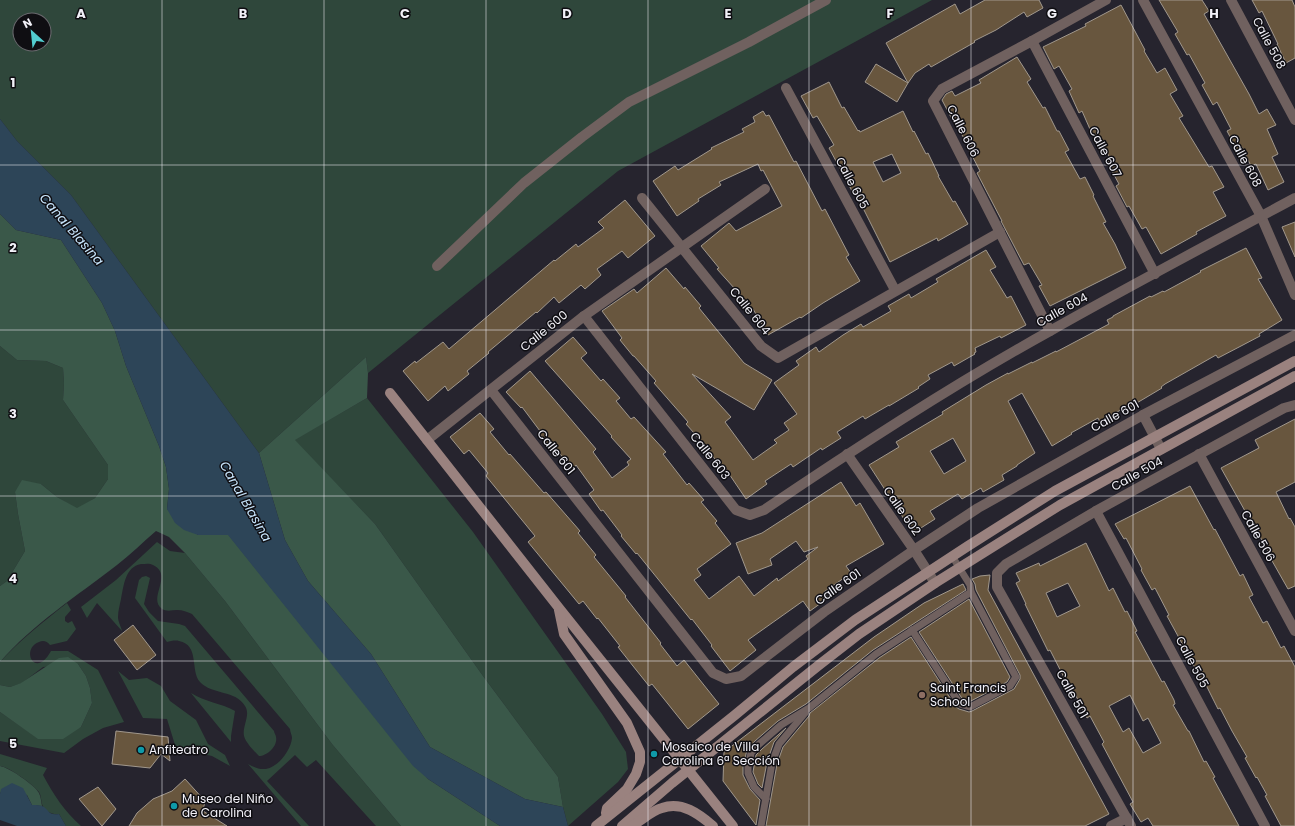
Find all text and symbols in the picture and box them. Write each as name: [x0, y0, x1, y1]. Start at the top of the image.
text: A: [76, 4, 86, 23]
text: B: [239, 4, 248, 23]
text: C: [400, 4, 410, 23]
text: D: [562, 4, 572, 23]
text: E: [724, 4, 732, 23]
text: F: [886, 4, 894, 23]
text: G: [1047, 4, 1057, 23]
text: H: [1209, 4, 1219, 23]
north arrow: [12, 12, 52, 52]
text: N: [20, 14, 35, 32]
street label: Calle 508: [1249, 14, 1290, 72]
text: 1: [11, 73, 15, 92]
street label: Calle 606: [943, 102, 984, 160]
street label: Calle 607: [1085, 123, 1126, 181]
street label: Calle 608: [1225, 132, 1266, 190]
street label: Calle 605: [832, 154, 873, 212]
water label: Canal Blasina: [35, 189, 108, 270]
text: 2: [9, 238, 17, 257]
street label: Calle 604: [726, 283, 775, 338]
street label: Calle 604: [1033, 288, 1091, 331]
street label: Calle 600: [516, 306, 571, 355]
street label: Calle 601: [1087, 395, 1142, 436]
text: 3: [9, 404, 17, 423]
street label: Calle 601: [533, 426, 579, 478]
street label: Calle 603: [686, 428, 734, 483]
street label: Calle 504: [1108, 452, 1166, 495]
water label: Canal Blasina: [215, 458, 276, 545]
street label: Calle 602: [879, 483, 925, 539]
street label: Calle 506: [1237, 507, 1280, 565]
street label: Calle 601: [811, 564, 864, 609]
text: 4: [9, 569, 18, 588]
street label: Calle 505: [1172, 633, 1213, 691]
street label: Calle 501: [1052, 667, 1093, 721]
place label: Saint Francis School: [930, 679, 1006, 710]
marker: Saint Francis School: [917, 690, 927, 700]
text: 5: [9, 734, 17, 753]
place label: Mosaico de Villa Carolina 6ª Sección: [662, 738, 780, 769]
place label: Anfiteatro: [149, 741, 208, 758]
marker: Anfiteatro: [136, 745, 146, 755]
marker: Mosaico de Villa Carolina 6ª Sección: [649, 749, 659, 759]
place label: Museo del Niño de Carolina: [182, 790, 273, 821]
marker: Museo del Niño de Carolina: [169, 801, 179, 811]

